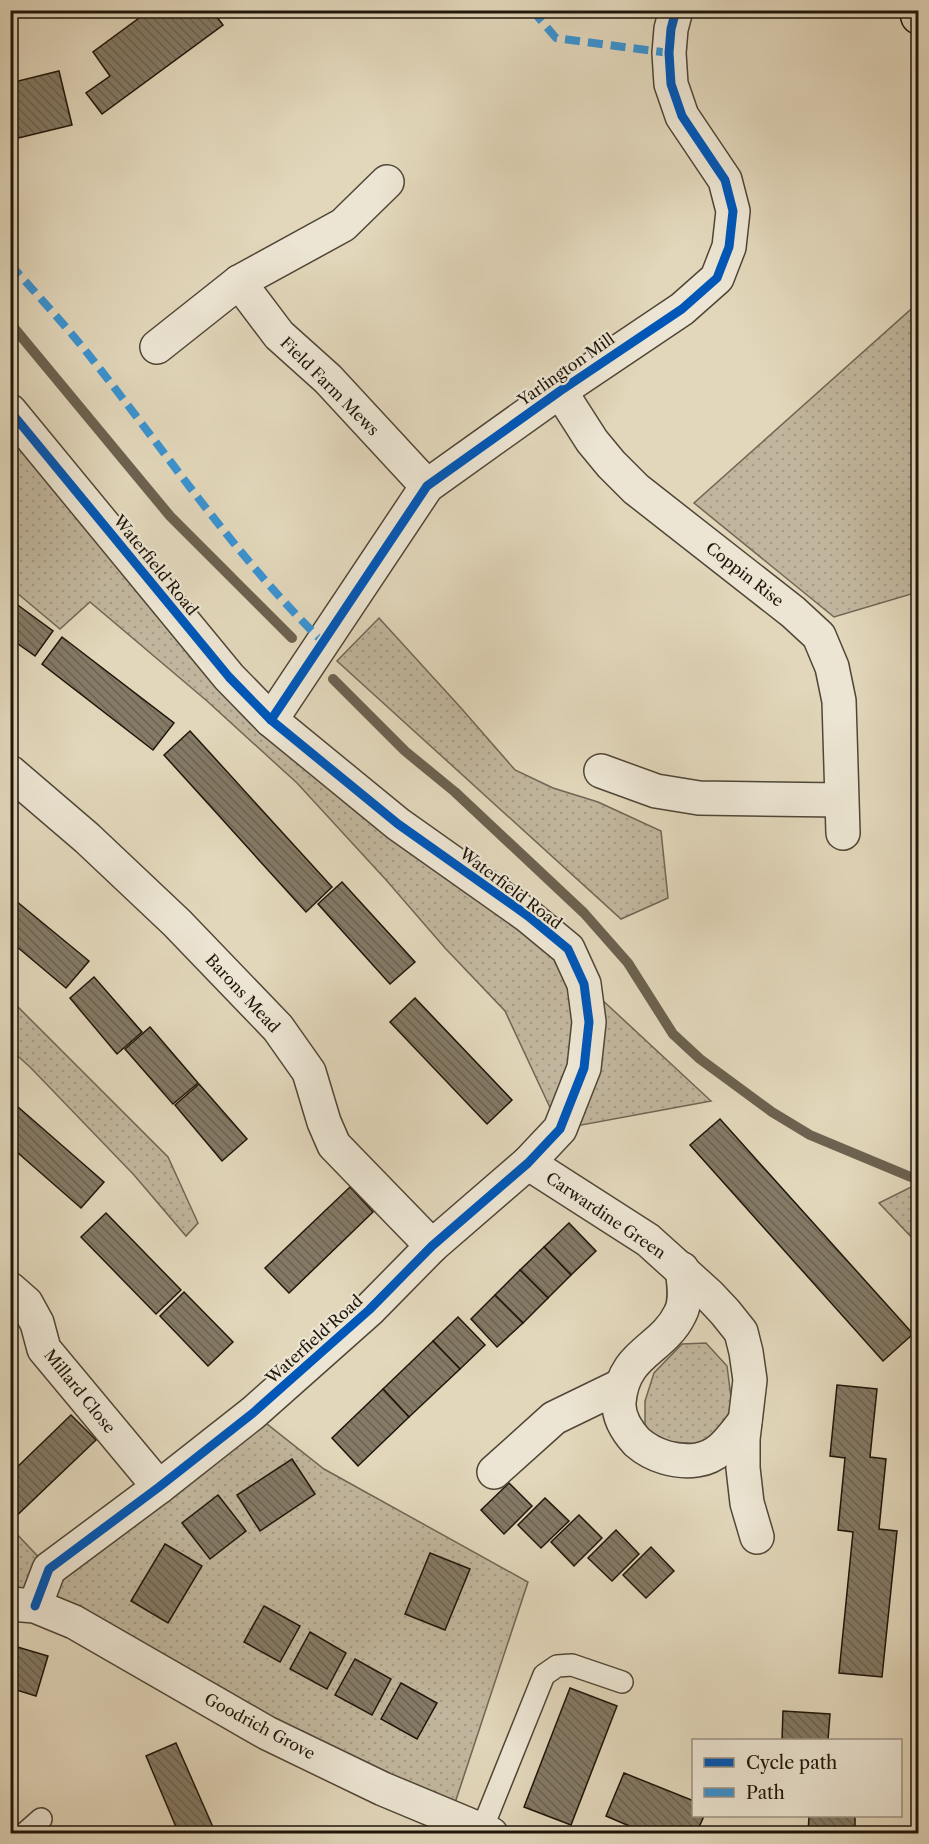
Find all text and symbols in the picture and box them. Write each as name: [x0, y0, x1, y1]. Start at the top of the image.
street label: Yarlington Mill: [513, 328, 618, 410]
street label: Field Farm Mews: [276, 332, 384, 440]
street label: Waterfield Road: [109, 510, 203, 619]
street label: Coppin Rise: [702, 537, 788, 611]
street label: Waterfield Road: [455, 842, 566, 933]
street label: Barons Mead: [202, 950, 285, 1037]
street label: Carwardine Green: [542, 1167, 670, 1263]
street label: Waterfield Road: [261, 1290, 367, 1388]
street label: Millard Close: [40, 1345, 120, 1437]
street label: Goodrich Grove: [201, 1688, 319, 1764]
legend: [692, 1739, 902, 1817]
text: Cycle path: [746, 1752, 837, 1774]
text: Path: [746, 1782, 785, 1804]

